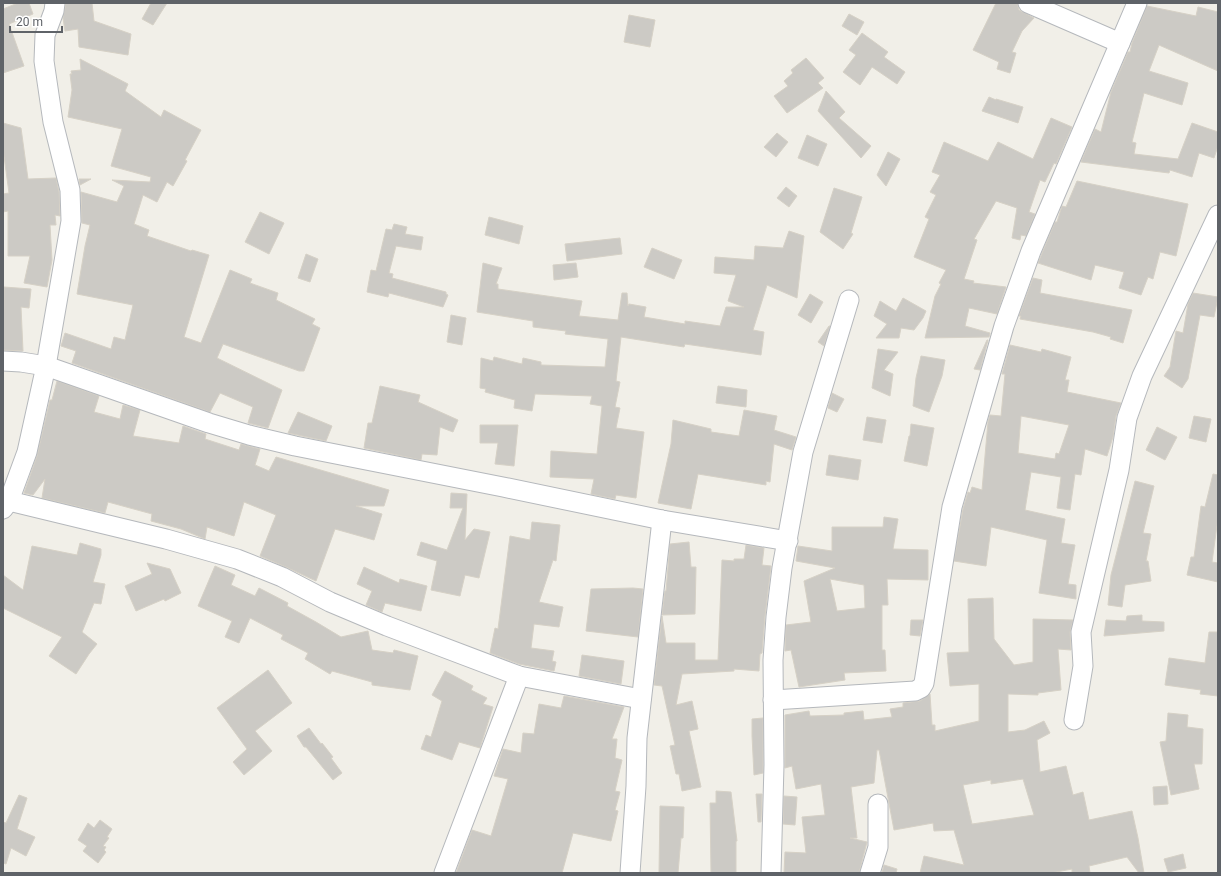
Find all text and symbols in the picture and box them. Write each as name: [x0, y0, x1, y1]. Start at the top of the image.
scale bar: [10, 8, 62, 34]
text: 20 m: [16, 15, 43, 29]

